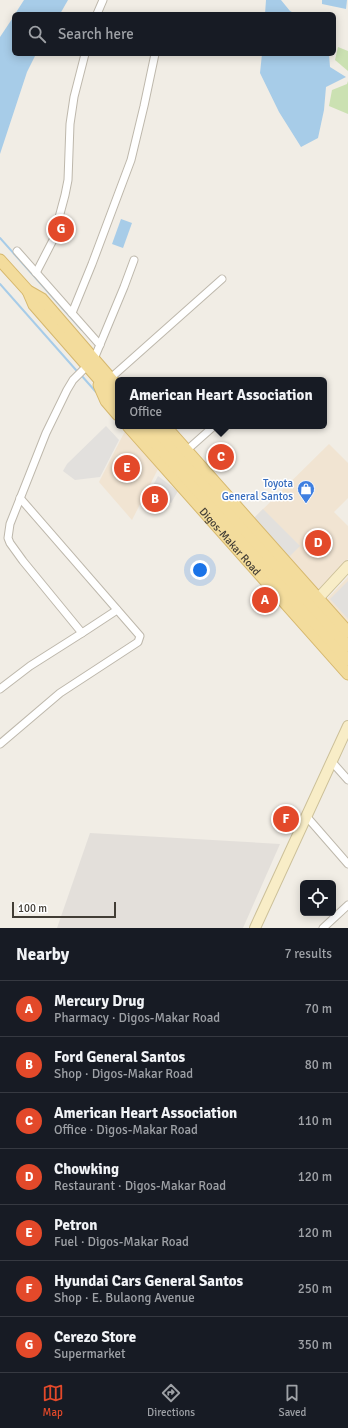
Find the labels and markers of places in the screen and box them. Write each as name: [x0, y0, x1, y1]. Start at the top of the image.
pin: G: [48, 214, 74, 244]
pin: C: [208, 442, 234, 472]
pin: E: [114, 453, 140, 483]
place label: Toyota General Santos: [222, 477, 293, 503]
shop icon: Toyota General Santos: [296, 479, 316, 504]
pin: B: [142, 484, 168, 514]
pin: D: [305, 528, 331, 558]
pin: A: [252, 585, 278, 615]
pin: F: [273, 804, 299, 834]

